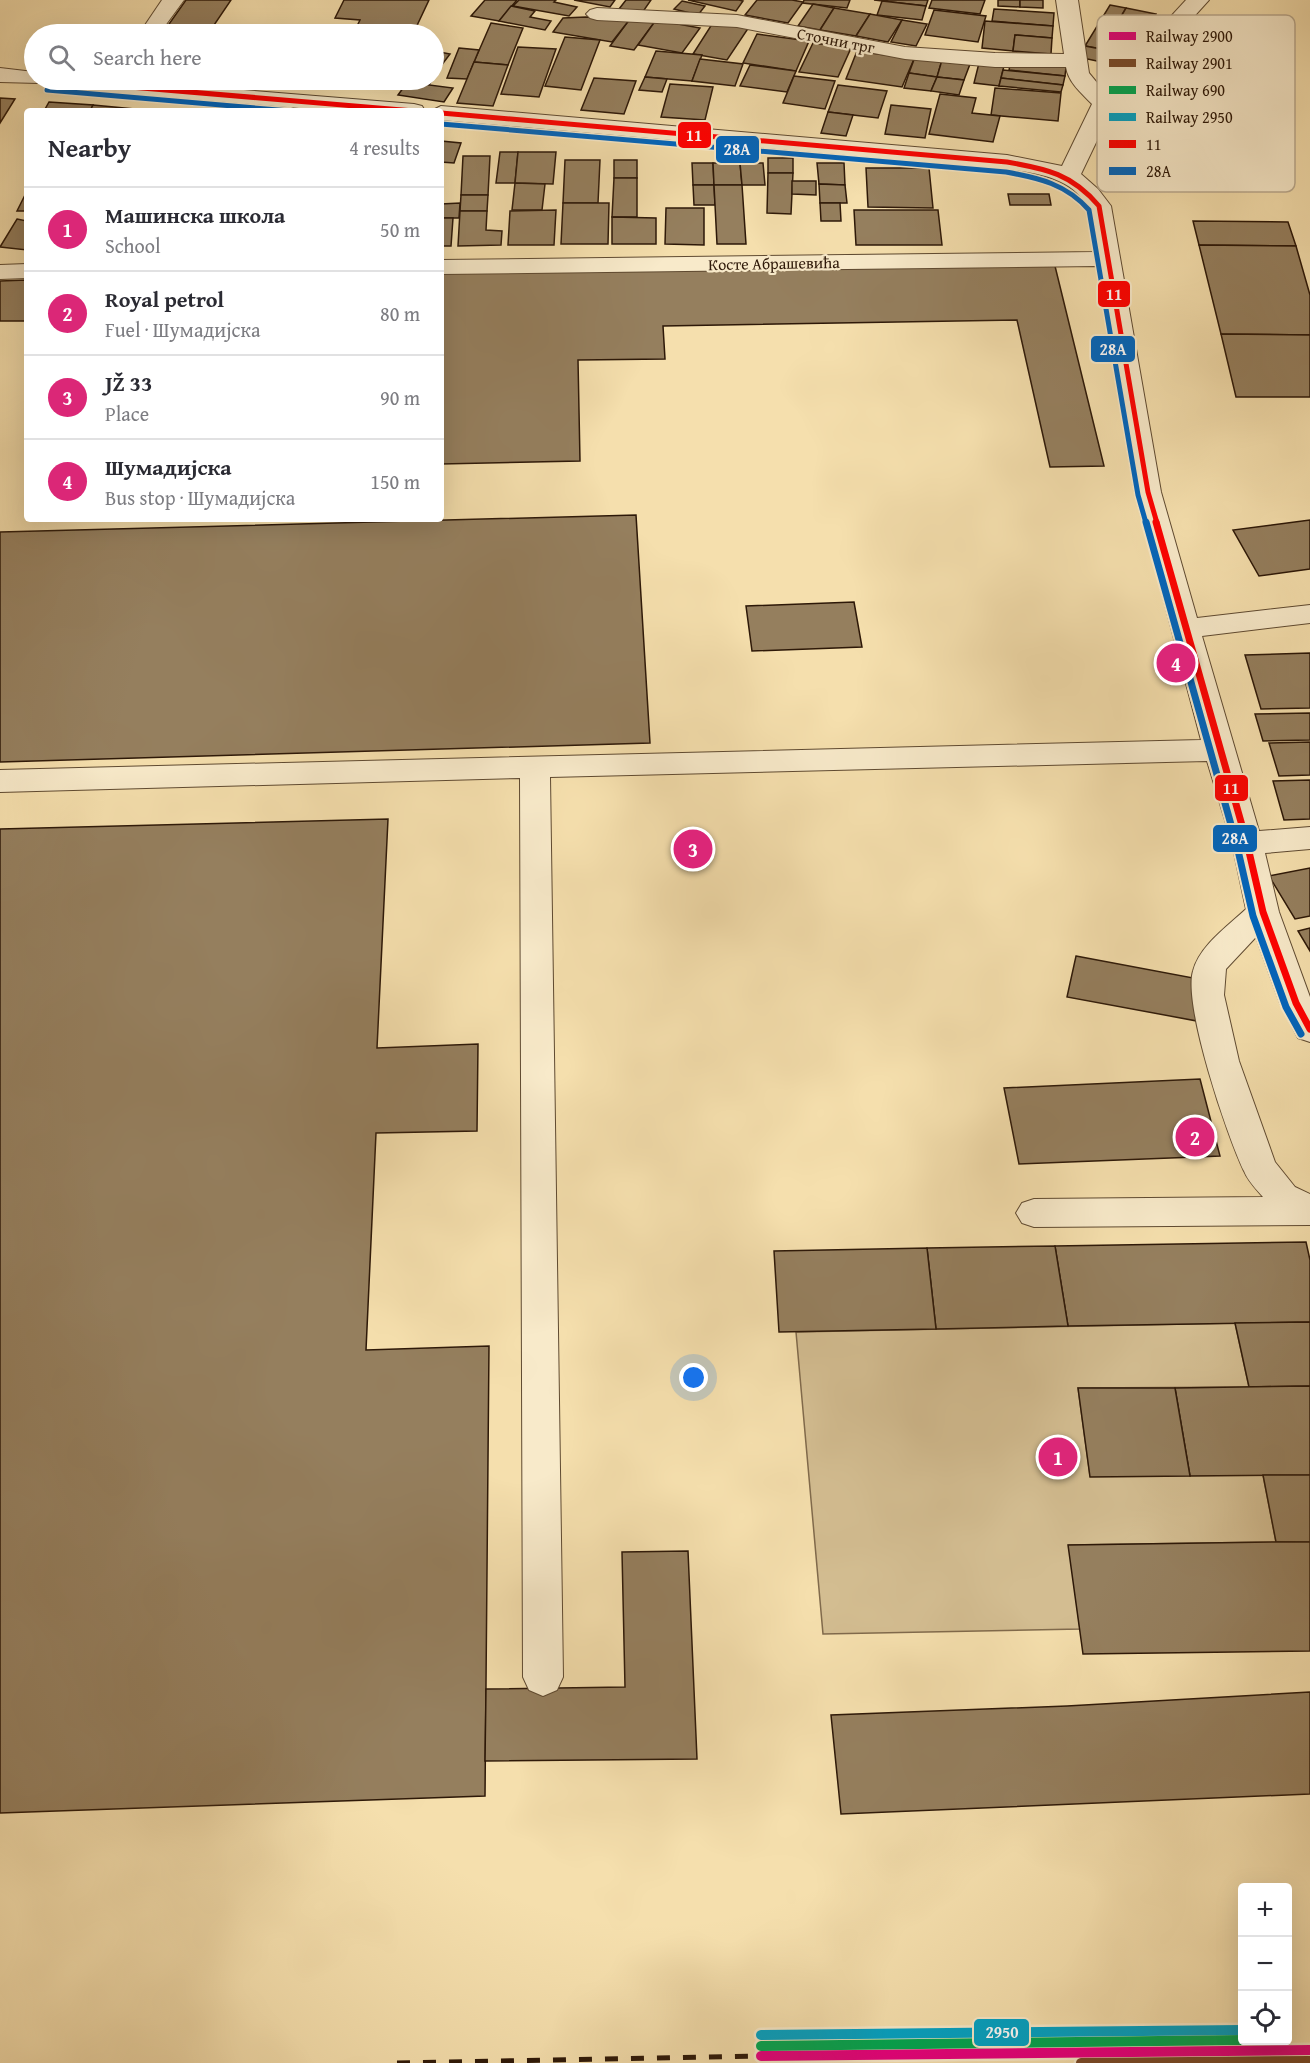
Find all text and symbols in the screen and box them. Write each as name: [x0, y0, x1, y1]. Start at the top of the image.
legend: [1097, 15, 1295, 192]
street label: Сточни трг: [795, 21, 877, 59]
search box: [24, 24, 444, 90]
text: Railway 2900: [1146, 24, 1233, 48]
icon: search: [45, 41, 78, 74]
text: Search here: [93, 41, 202, 73]
text: Railway 2901: [1146, 51, 1233, 75]
text: Railway 690: [1146, 78, 1225, 102]
text: Railway 2950: [1146, 105, 1233, 129]
line badge: 11: [677, 121, 712, 149]
text: 11: [686, 123, 702, 147]
text: Nearby: [48, 128, 131, 167]
text: 11: [1146, 132, 1161, 156]
text: 4 results: [349, 133, 420, 162]
line badge: 28А: [715, 135, 760, 164]
text: 28А: [724, 137, 751, 161]
text: 28А: [1146, 159, 1171, 183]
text: Машинска школа: [105, 199, 285, 231]
text: 1: [62, 215, 73, 244]
text: 50 m: [380, 215, 420, 244]
text: School: [105, 231, 161, 260]
street label: Косте Абрашевића: [708, 250, 840, 276]
line badge: 11: [1097, 280, 1131, 308]
text: 11: [1106, 282, 1122, 306]
text: Royal petrol: [105, 283, 224, 315]
text: 2: [62, 299, 73, 328]
text: 80 m: [380, 299, 420, 328]
text: Fuel · Шумадијска: [105, 315, 260, 344]
line badge: 28А: [1090, 335, 1136, 363]
text: 28А: [1100, 337, 1127, 361]
text: JŽ 33: [105, 367, 152, 399]
text: 3: [62, 383, 73, 412]
text: 90 m: [380, 383, 420, 412]
text: Place: [105, 399, 149, 428]
text: Шумадијска: [105, 451, 232, 483]
text: 4: [62, 467, 73, 496]
text: 150 m: [370, 467, 420, 496]
text: Bus stop · Шумадијска: [105, 483, 295, 512]
pin: 4: [1156, 640, 1196, 686]
line badge: 11: [1214, 774, 1249, 802]
text: 11: [1223, 776, 1239, 800]
line badge: 28А: [1212, 824, 1258, 853]
pin: 3: [674, 826, 712, 872]
text: 28А: [1222, 826, 1249, 850]
pin: 2: [1176, 1114, 1214, 1160]
your location: [679, 1363, 708, 1392]
pin: 1: [1038, 1434, 1078, 1480]
map controls: [1238, 1883, 1292, 2045]
button: +: [1238, 1883, 1292, 1937]
button: −: [1238, 1937, 1292, 1991]
button: locate: [1238, 1991, 1292, 2045]
line badge: 2950: [973, 2018, 1030, 2047]
text: 2950: [985, 2020, 1019, 2044]

